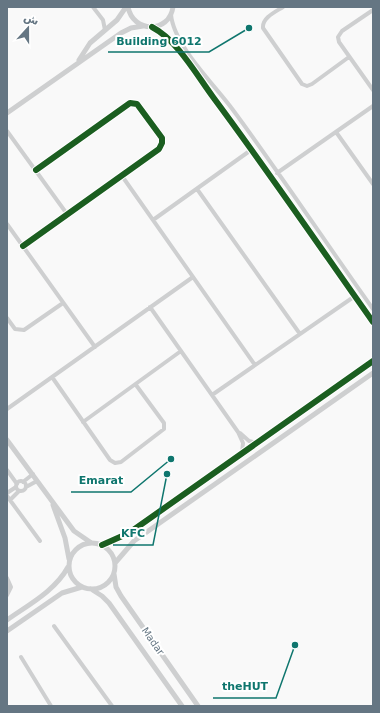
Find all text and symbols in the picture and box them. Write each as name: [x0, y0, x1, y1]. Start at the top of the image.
north arrow: [8, 8, 48, 48]
text: ش: [22, 10, 41, 28]
callout: Building 6012: [108, 29, 209, 52]
text: Building 6012: [116, 35, 202, 48]
callout: Emarat: [71, 469, 131, 492]
text: Emarat: [79, 474, 123, 487]
callout: KFC: [113, 522, 153, 545]
text: KFC: [121, 527, 145, 540]
street label: Madar: [140, 625, 167, 658]
callout: theHUT: [213, 675, 276, 698]
text: theHUT: [222, 680, 269, 693]

